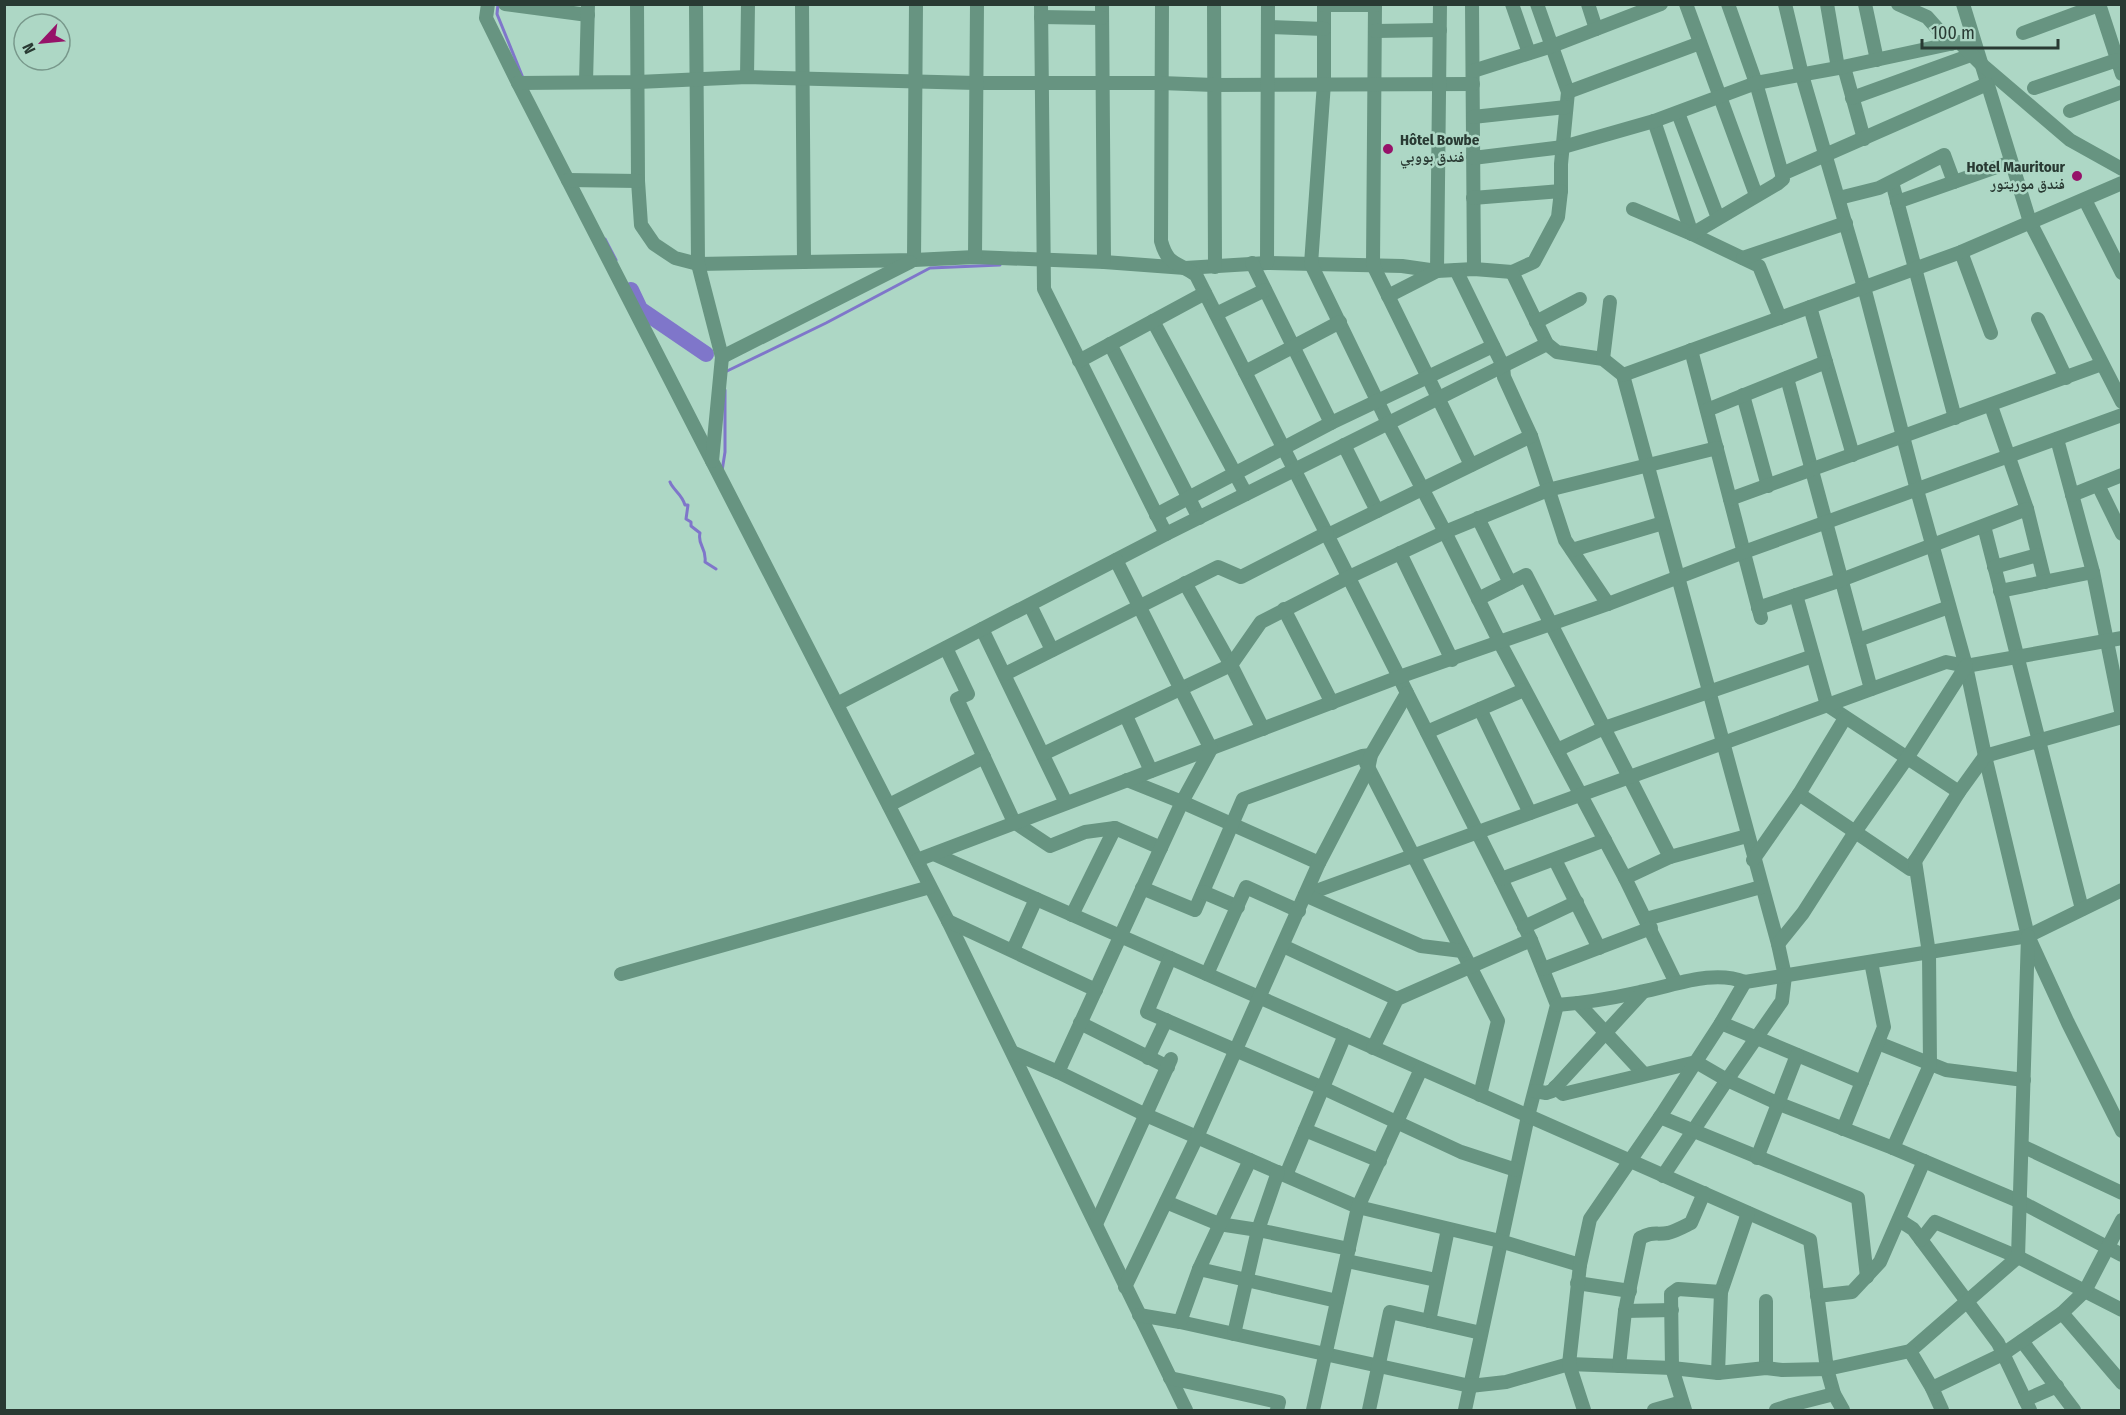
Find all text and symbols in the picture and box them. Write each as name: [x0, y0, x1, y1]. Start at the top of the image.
north arrow: [12, 12, 72, 72]
scale bar: [1922, 12, 2058, 50]
text: 100 m: [1931, 22, 1975, 44]
text: N: [18, 40, 40, 57]
place label: Hôtel Bowbe فندق بووبي: [1400, 131, 1480, 169]
marker: Hôtel Bowbe فندق بووبي: [1381, 142, 1395, 156]
place label: Hotel Mauritour فندق موريتور: [1966, 158, 2065, 193]
marker: Hotel Mauritour فندق موريتور: [2070, 169, 2084, 183]

